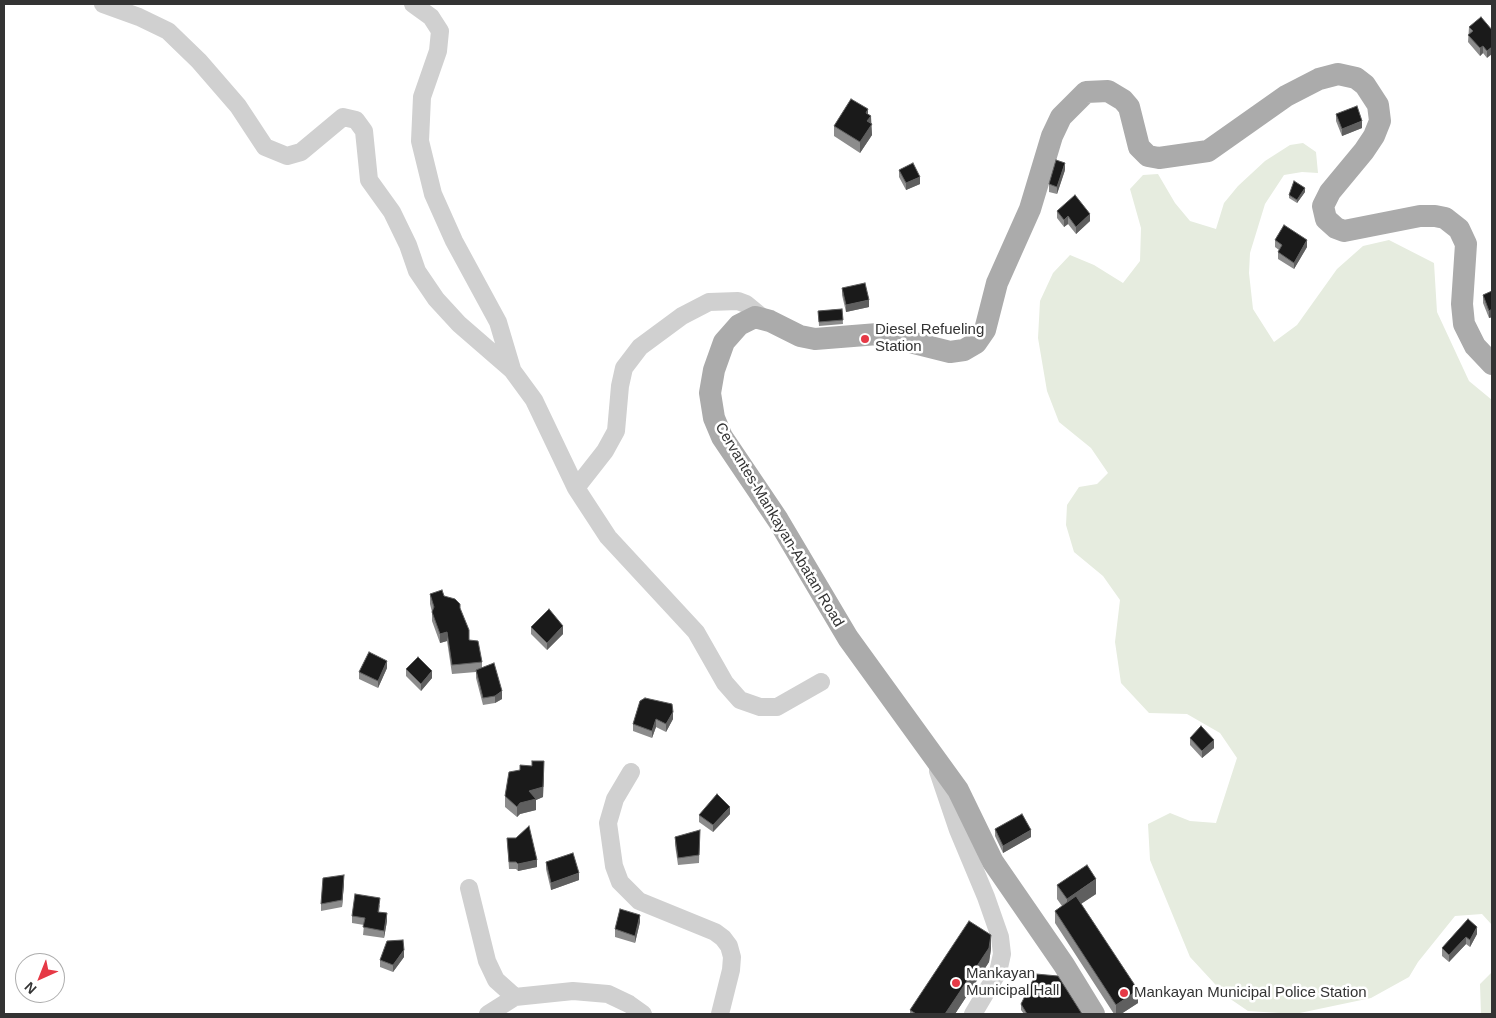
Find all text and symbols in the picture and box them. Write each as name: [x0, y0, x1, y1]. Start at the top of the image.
place label: Diesel Refueling Station: [875, 321, 984, 356]
marker: Diesel Refueling Station: [859, 333, 871, 345]
street label: Cervantes-Mankayan-Abatan Road: [711, 420, 847, 630]
north arrow: [15, 953, 65, 1003]
place label: Mankayan Municipal Hall: [966, 965, 1059, 1000]
marker: Mankayan Municipal Hall: [950, 977, 962, 989]
text: N: [21, 979, 39, 997]
place label: Mankayan Municipal Police Station: [1134, 984, 1367, 1002]
marker: Mankayan Municipal Police Station: [1118, 987, 1130, 999]

